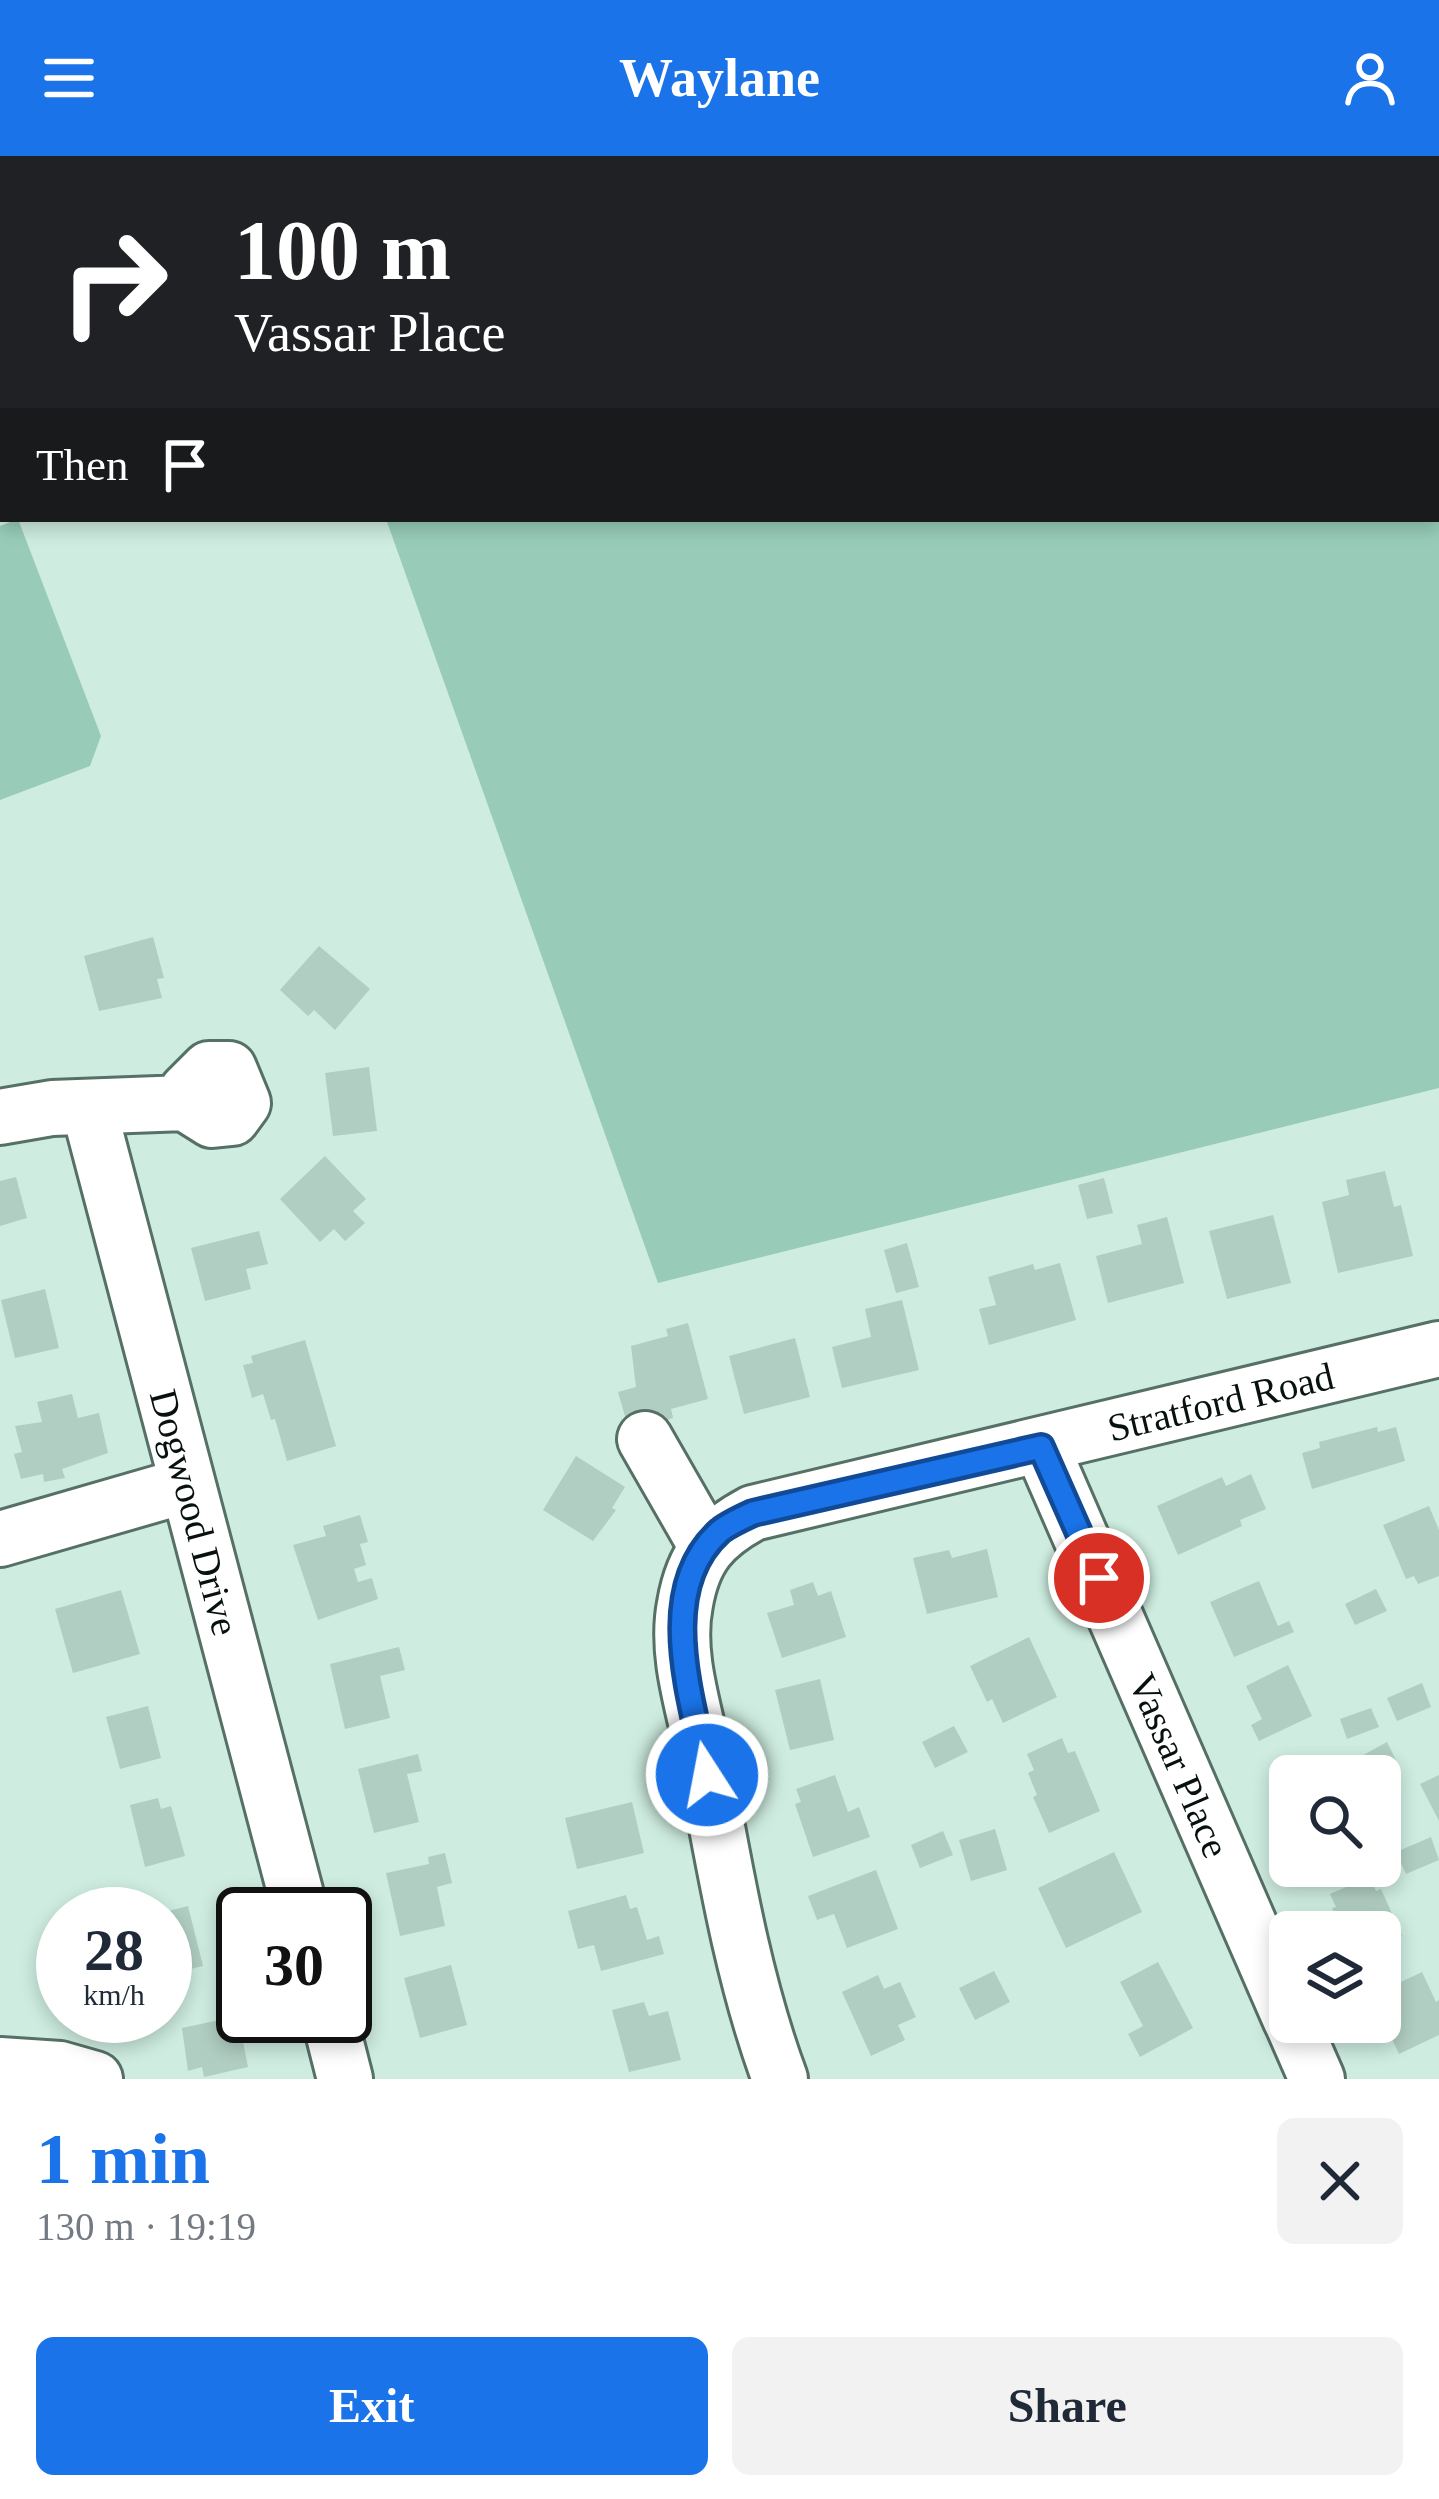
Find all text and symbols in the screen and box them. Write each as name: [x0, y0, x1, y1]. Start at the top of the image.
icon: menu: [36, 45, 102, 111]
icon: person: [1337, 45, 1403, 111]
text: Waylane: [619, 48, 820, 108]
icon: right: [36, 204, 192, 360]
text: 100 m: [234, 204, 451, 297]
text: Vassar Place: [234, 303, 505, 363]
icon: arrive: [152, 432, 218, 498]
text: Then: [36, 440, 128, 490]
street label: Stratford Road: [1103, 1353, 1338, 1449]
street label: Dogwood Drive: [142, 1385, 248, 1640]
pin: [1048, 1527, 1150, 1629]
icon: arrive: [1066, 1545, 1132, 1611]
street label: Vassar Place: [1121, 1667, 1239, 1864]
position arrow: [644, 1712, 770, 1838]
map controls: [1269, 1755, 1401, 2043]
button: search: [1269, 1755, 1401, 1887]
speed limit sign: 30: [216, 1887, 372, 2043]
button: layers: [1269, 1911, 1401, 2043]
text: 28: [84, 1917, 144, 1983]
text: km/h: [83, 1978, 145, 2011]
button: close: [1277, 2118, 1403, 2244]
text: 1 min: [36, 2119, 210, 2199]
text: 130 m · 19:19: [36, 2205, 256, 2248]
button: Exit: [36, 2337, 708, 2475]
button: Share: [732, 2337, 1403, 2475]

